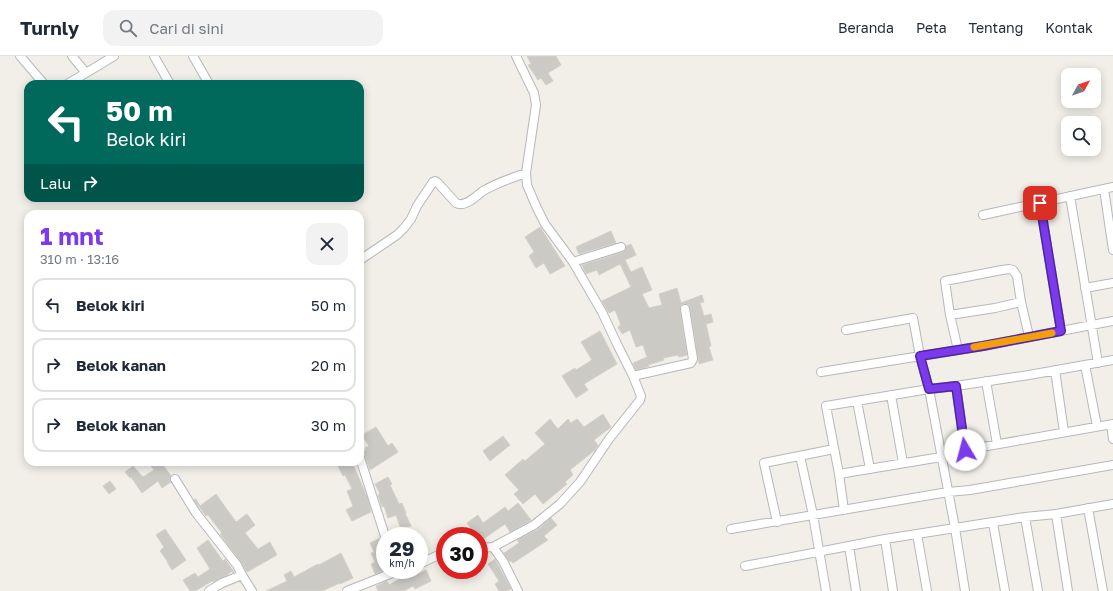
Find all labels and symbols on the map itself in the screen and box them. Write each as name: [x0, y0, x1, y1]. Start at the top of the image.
north arrow: [1061, 68, 1101, 108]
pin: [1023, 186, 1057, 220]
position arrow: [944, 429, 986, 471]
speed limit sign: 30: [436, 527, 488, 579]

